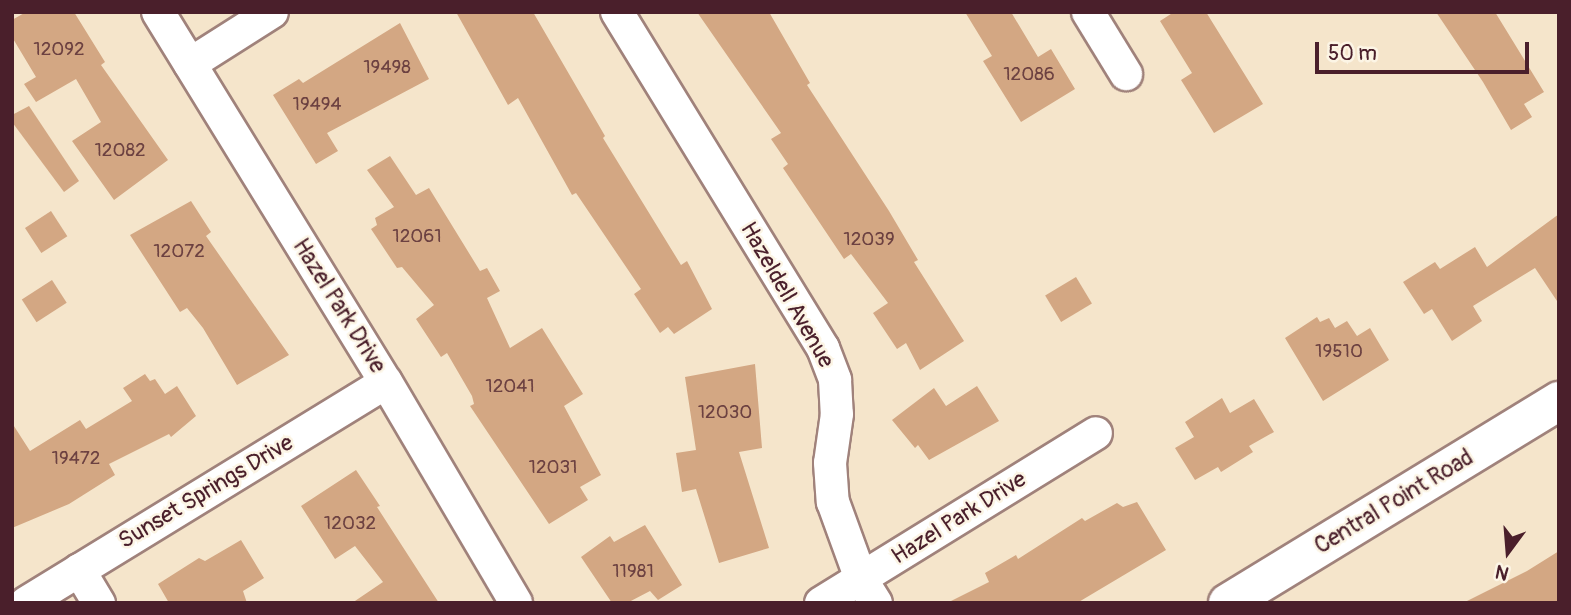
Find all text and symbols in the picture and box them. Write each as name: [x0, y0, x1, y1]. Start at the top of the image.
scale bar: [1319, 28, 1532, 72]
house number: 12092: [33, 39, 85, 61]
text: 50 m: [1328, 40, 1377, 67]
house number: 19498: [363, 57, 411, 79]
house number: 12086: [1003, 64, 1055, 86]
house number: 19494: [292, 94, 342, 116]
house number: 12082: [94, 140, 146, 162]
street label: Hazeldell Avenue: [734, 217, 840, 373]
house number: 12061: [392, 226, 442, 248]
house number: 12039: [843, 229, 895, 251]
street label: Hazel Park Drive: [287, 234, 391, 378]
house number: 12072: [153, 241, 205, 263]
house number: 19510: [1315, 341, 1363, 363]
house number: 12041: [485, 376, 535, 398]
house number: 12030: [698, 402, 752, 424]
street label: Sunset Springs Drive: [114, 429, 298, 555]
street label: Central Point Road: [1310, 444, 1478, 560]
house number: 19472: [52, 448, 100, 470]
house number: 12031: [528, 457, 578, 479]
street label: Hazel Park Drive: [887, 466, 1031, 570]
house number: 12032: [324, 513, 376, 535]
north arrow: [1473, 517, 1543, 587]
text: N: [1493, 559, 1512, 585]
house number: 11981: [612, 561, 654, 583]

